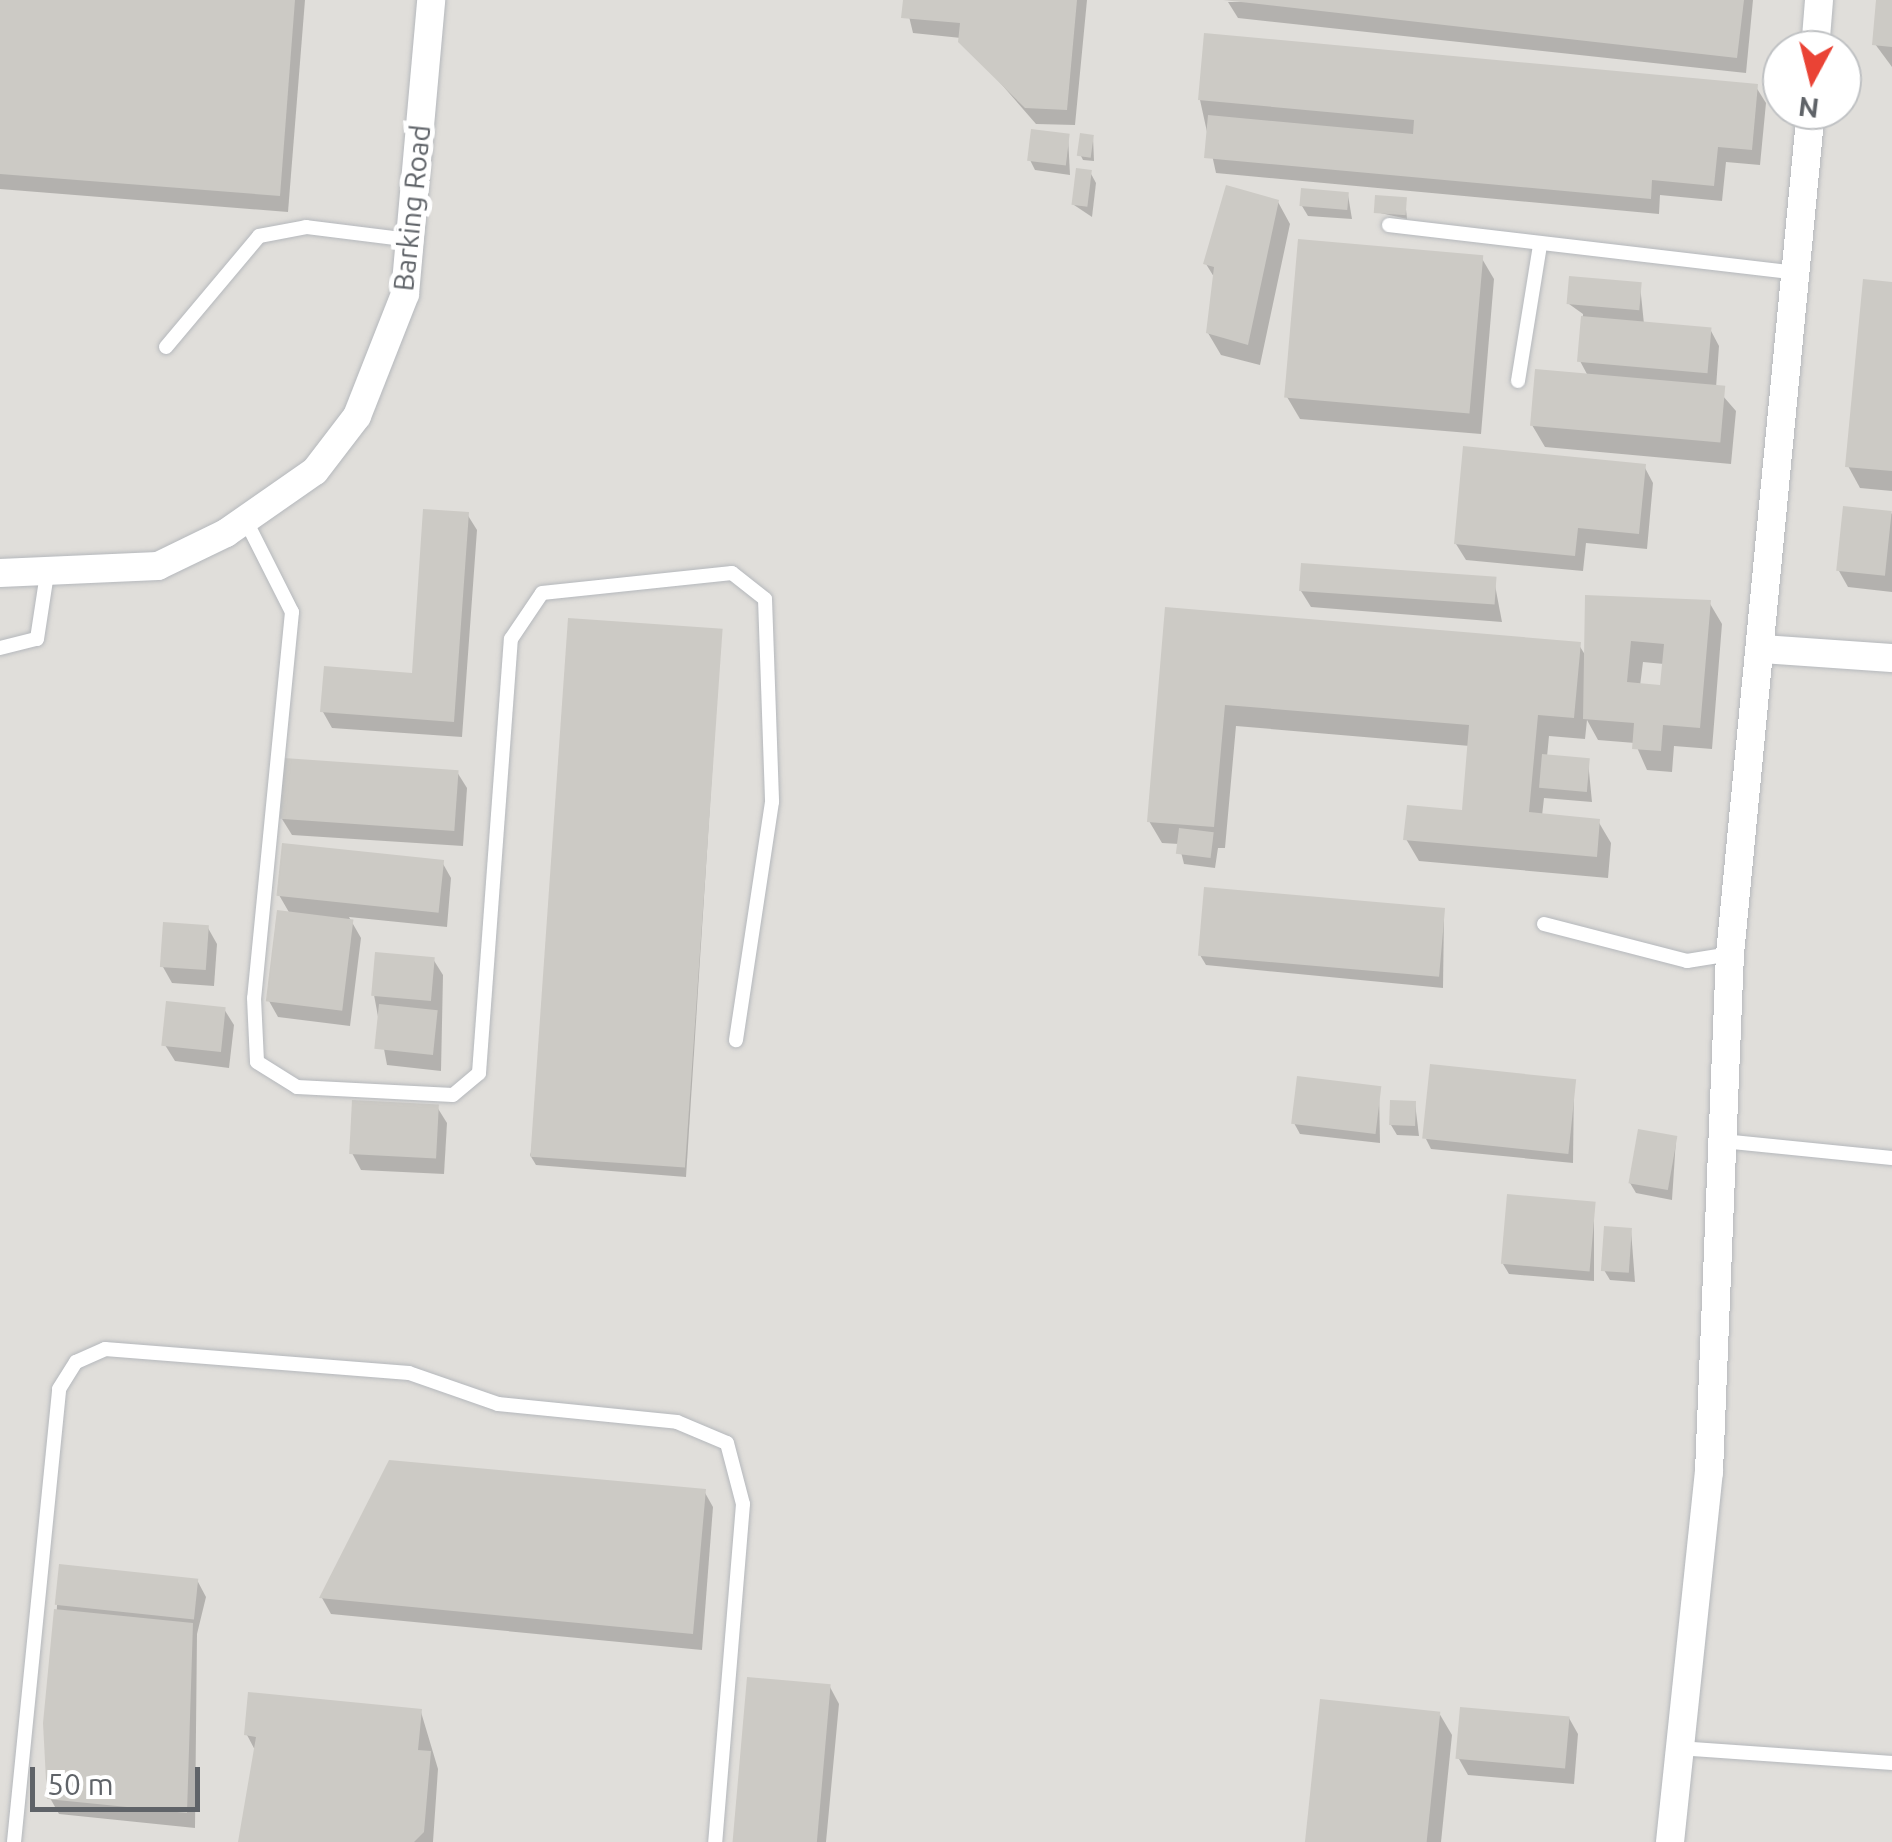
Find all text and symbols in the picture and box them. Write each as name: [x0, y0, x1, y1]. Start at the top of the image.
north arrow: [1762, 30, 1862, 130]
text: N: [1796, 92, 1821, 125]
street label: Barking Road: [387, 123, 437, 293]
scale bar: [35, 1747, 205, 1809]
text: 50 m: [47, 1767, 114, 1801]

